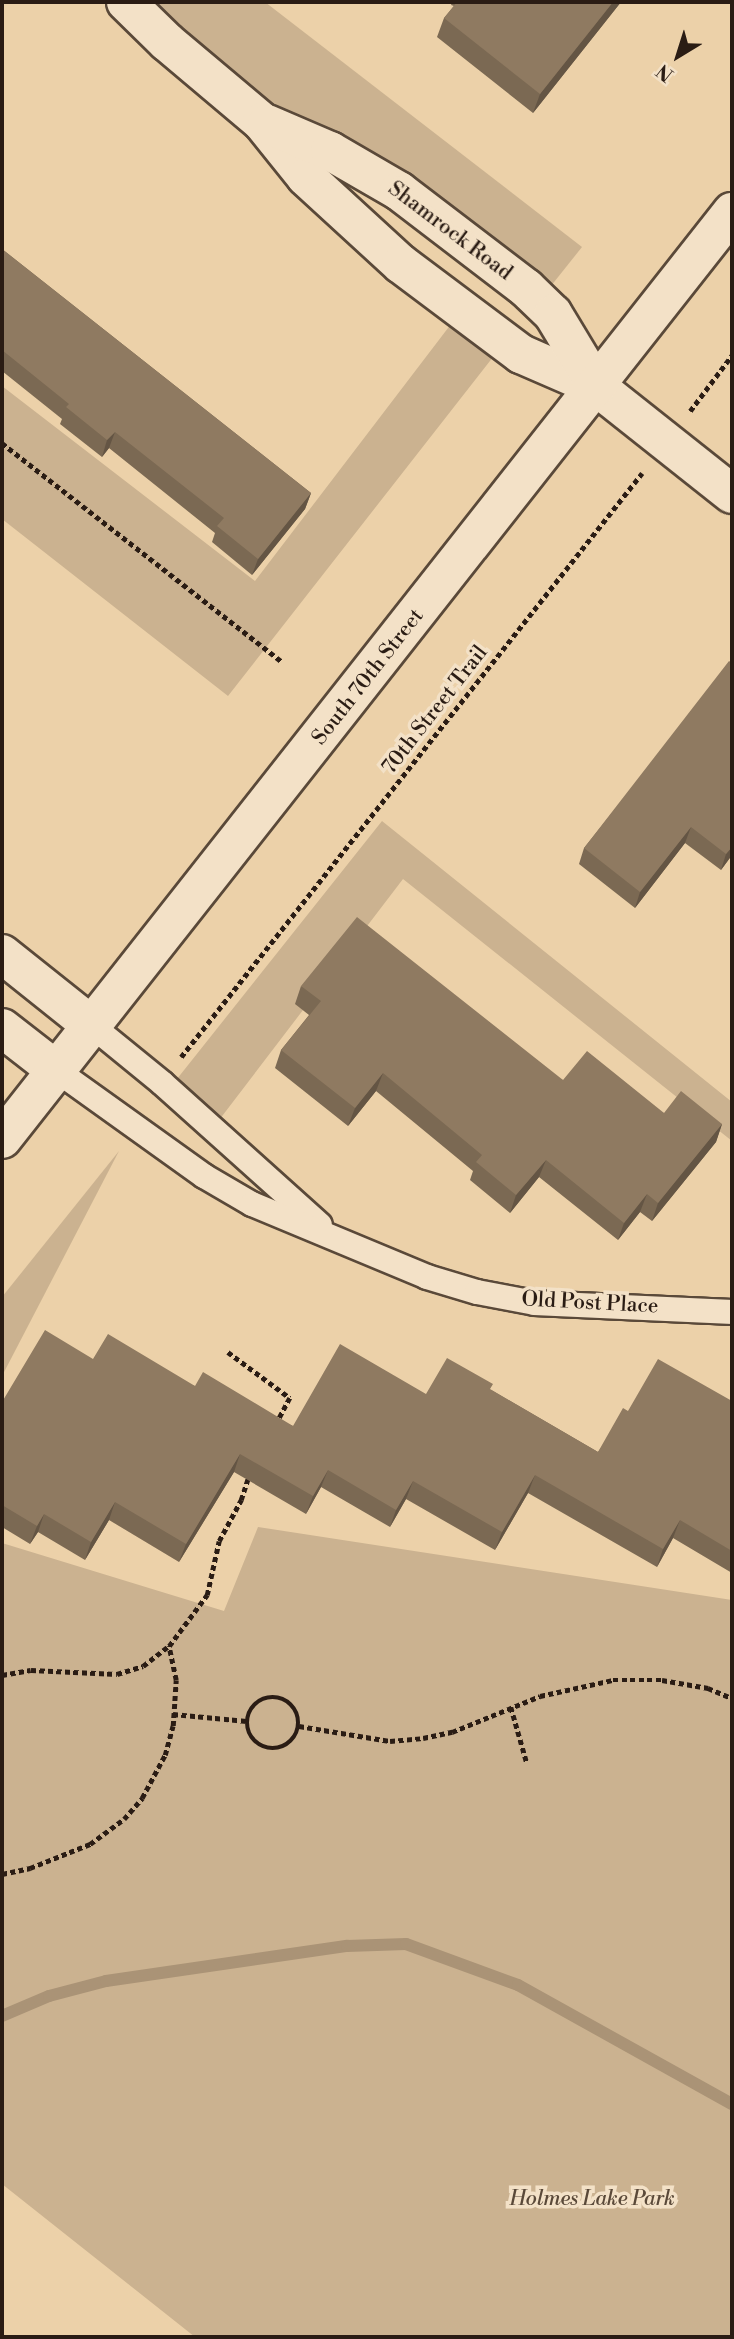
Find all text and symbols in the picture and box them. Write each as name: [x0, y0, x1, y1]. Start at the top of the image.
north arrow: [643, 21, 713, 91]
text: N: [652, 58, 678, 87]
street label: Shamrock Road: [383, 176, 517, 286]
street label: South 70th Street: [307, 604, 429, 750]
street label: 70th Street Trail: [377, 641, 493, 779]
street label: Old Post Place: [521, 1287, 659, 1319]
park label: Holmes Lake Park: [509, 2186, 675, 2212]

